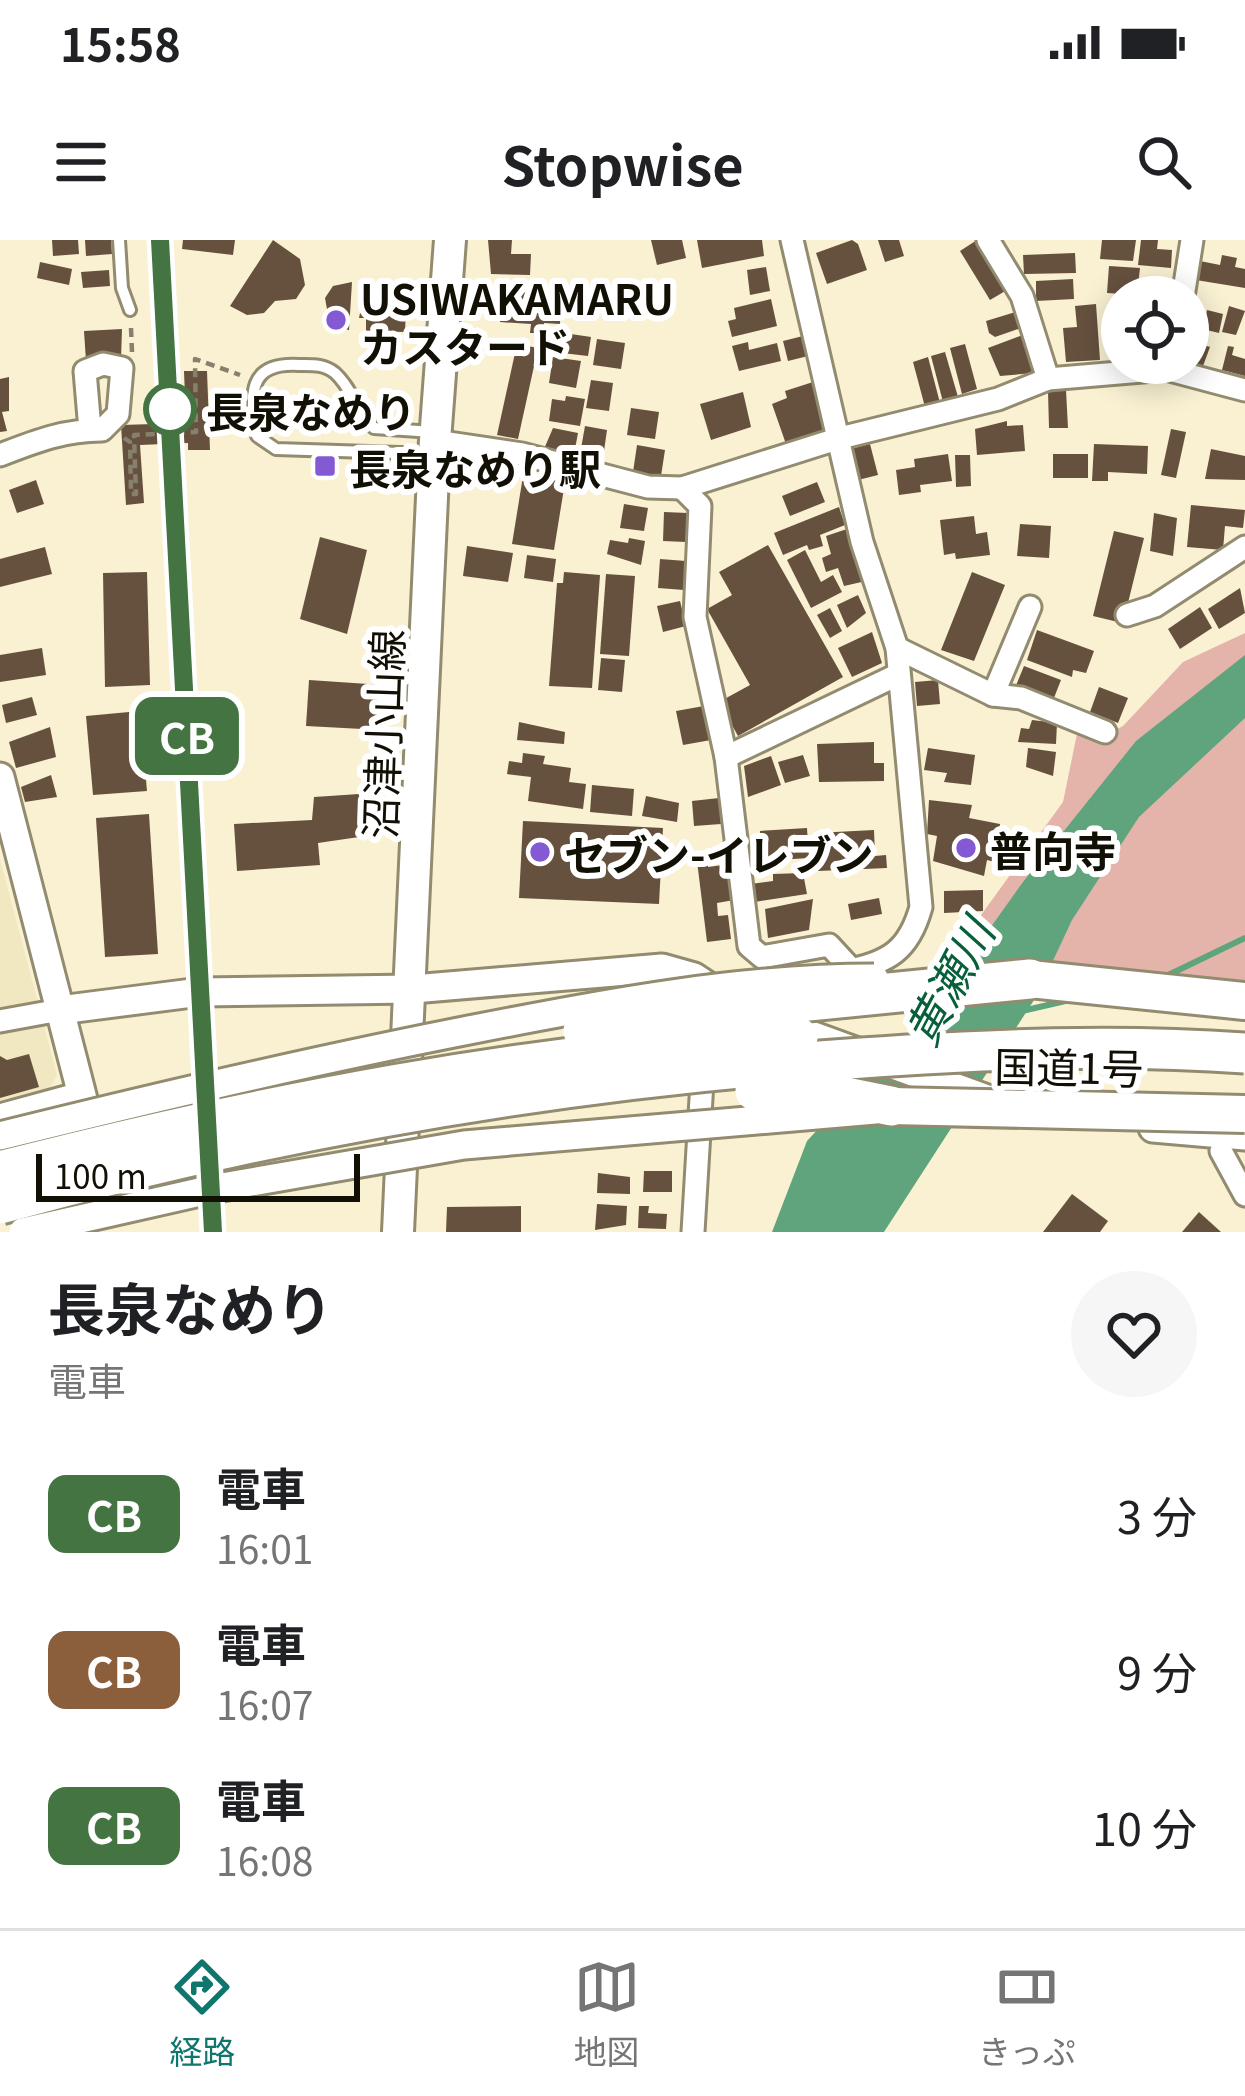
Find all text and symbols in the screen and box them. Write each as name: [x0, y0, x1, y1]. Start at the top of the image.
text: 15:58: [60, 10, 181, 75]
text: Stopwise: [501, 123, 744, 202]
icon: menu: [48, 129, 114, 195]
icon: search: [1131, 129, 1197, 195]
place label: USIWAKAMARU カスタード: [360, 266, 674, 375]
map controls: [1101, 276, 1209, 384]
button: locate: [1101, 276, 1209, 384]
marker: USIWAKAMARU カスタード: [323, 307, 349, 333]
place label: 長泉なめり: [206, 379, 416, 440]
marker: 長泉なめり: [145, 384, 195, 434]
place label: 長泉なめり駅: [349, 436, 601, 497]
marker: 長泉なめり駅: [312, 453, 338, 479]
street label: 沼津小山線: [347, 628, 415, 840]
line badge: CB: [133, 697, 241, 775]
text: CB: [159, 705, 215, 766]
place label: 普向寺: [990, 818, 1116, 879]
place label: セブン-イレブン: [564, 822, 874, 883]
marker: 普向寺: [953, 835, 979, 861]
marker: セブン-イレブン: [527, 839, 553, 865]
water label: 黄瀬川: [887, 903, 1009, 1056]
street label: 国道1号: [994, 1033, 1144, 1097]
scale bar: [36, 1148, 360, 1201]
text: 100 m: [54, 1151, 147, 1199]
text: 長泉なめり: [48, 1265, 333, 1347]
button: heart: [1071, 1271, 1197, 1397]
text: 電車: [48, 1351, 126, 1407]
text: 電車: [216, 1454, 306, 1519]
text: 3 分: [1117, 1482, 1197, 1547]
text: CB: [86, 1483, 142, 1544]
text: 16:01: [216, 1519, 313, 1575]
text: 電車: [216, 1610, 306, 1675]
text: 9 分: [1117, 1638, 1197, 1703]
text: CB: [86, 1639, 142, 1700]
text: 16:07: [216, 1675, 313, 1731]
text: 電車: [216, 1766, 306, 1831]
text: 10 分: [1092, 1794, 1197, 1859]
text: CB: [86, 1795, 142, 1856]
text: 16:08: [216, 1831, 313, 1887]
tab: 経路: [169, 1954, 235, 2074]
tab: 地図: [574, 1954, 640, 2074]
tab: きっぷ: [978, 1954, 1076, 2074]

